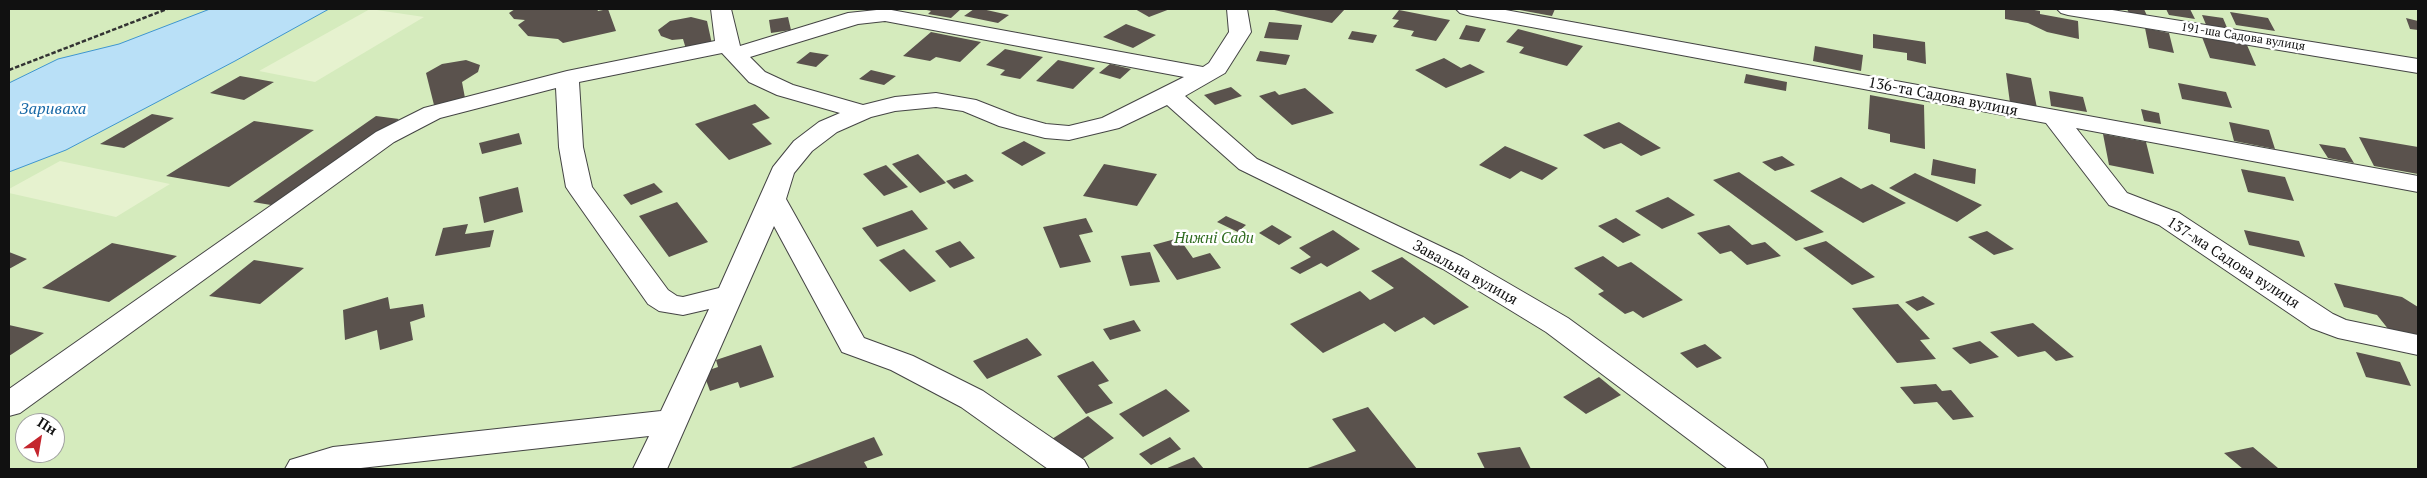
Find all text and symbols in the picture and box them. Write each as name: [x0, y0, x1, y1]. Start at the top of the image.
street label: 191-ша Садова вулиця: [2180, 20, 2306, 54]
street label: 136-та Садова вулиця: [1867, 74, 2019, 120]
water label: Зариваха: [20, 99, 86, 119]
street label: 137-ма Садова вулиця: [2163, 213, 2303, 313]
park label: Нижні Сади: [1174, 230, 1254, 248]
street label: Завальна вулиця: [1409, 237, 1521, 309]
text: Пн: [34, 412, 61, 439]
north arrow: [15, 413, 65, 463]

